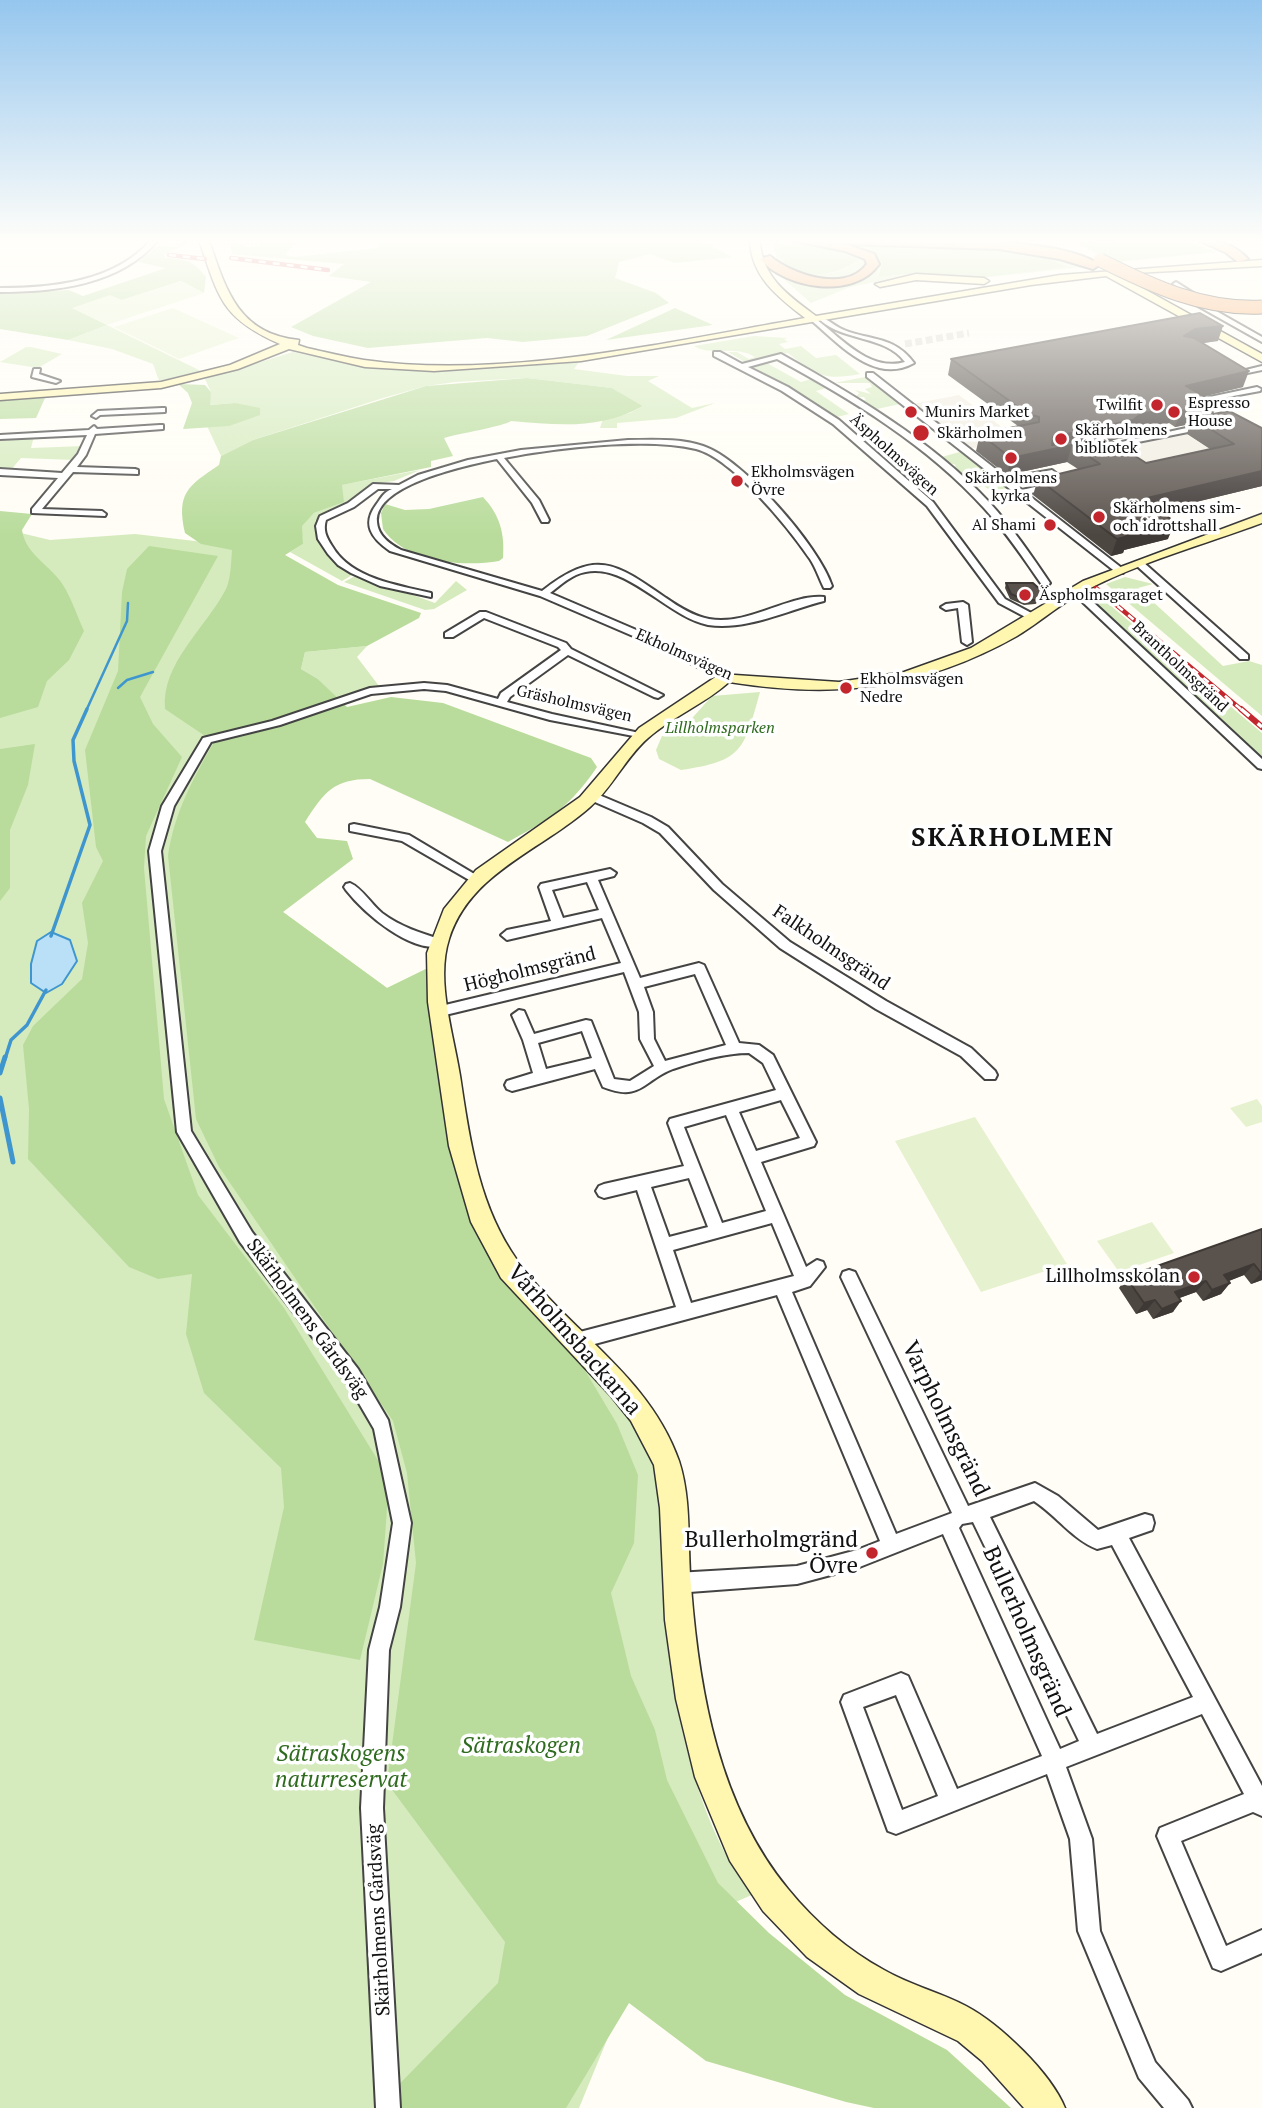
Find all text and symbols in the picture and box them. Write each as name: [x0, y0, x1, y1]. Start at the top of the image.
place label: Espresso House: [1188, 393, 1250, 431]
place label: Twilfit: [1096, 395, 1143, 415]
marker: Twilfit: [1149, 397, 1165, 413]
place label: Munirs Market: [925, 402, 1029, 422]
marker: Munirs Market: [903, 404, 919, 420]
marker: Espresso House: [1166, 404, 1182, 420]
street label: Äspholmsvägen: [846, 410, 942, 500]
place label: Skärholmens bibliotek: [1075, 420, 1167, 458]
marker: Skärholmen: [911, 423, 931, 443]
place label: Skärholmen: [937, 423, 1022, 443]
marker: Skärholmens bibliotek: [1053, 431, 1069, 447]
marker: Skärholmens kyrka: [1003, 450, 1019, 466]
place label: Ekholmsvägen Övre: [751, 462, 855, 500]
place label: Skärholmens kyrka: [965, 468, 1057, 506]
marker: Ekholmsvägen Övre: [729, 473, 745, 489]
place label: Skärholmens sim- och idrottshall: [1113, 498, 1242, 536]
marker: Skärholmens sim- och idrottshall: [1091, 509, 1107, 525]
place label: Al Shami: [972, 515, 1036, 535]
marker: Al Shami: [1042, 517, 1058, 533]
place label: Äspholmsgaraget: [1039, 585, 1163, 605]
marker: Äspholmsgaraget: [1017, 587, 1033, 603]
street label: Brantholmsgränd: [1128, 618, 1232, 716]
street label: Ekholmsvägen: [633, 625, 735, 685]
place label: Ekholmsvägen Nedre: [860, 669, 964, 707]
marker: Ekholmsvägen Nedre: [838, 680, 854, 696]
street label: Gräsholmsvägen: [514, 681, 634, 727]
park label: Lillholmsparken: [665, 718, 775, 738]
district label: SKÄRHOLMEN: [912, 823, 1114, 855]
street label: Falkholmsgränd: [768, 900, 894, 996]
street label: Högholmsgränd: [462, 943, 598, 997]
street label: Skärholmens Gårdsväg: [241, 1235, 373, 1403]
street label: Vårholmsbackarna: [501, 1259, 647, 1421]
place label: Lillholmsskolan: [1045, 1266, 1180, 1288]
marker: Lillholmsskolan: [1186, 1269, 1202, 1285]
street label: Varpholmsgränd: [895, 1337, 995, 1501]
place label: Bullerholmgränd Övre: [684, 1526, 858, 1580]
street label: Bullerholmsgränd: [976, 1543, 1076, 1721]
marker: Bullerholmgränd Övre: [864, 1545, 880, 1561]
park label: Sätraskogen: [461, 1732, 581, 1760]
park label: Sätraskogens naturreservat: [275, 1740, 407, 1794]
street label: Skärholmens Gårdsväg: [363, 1823, 395, 2017]

